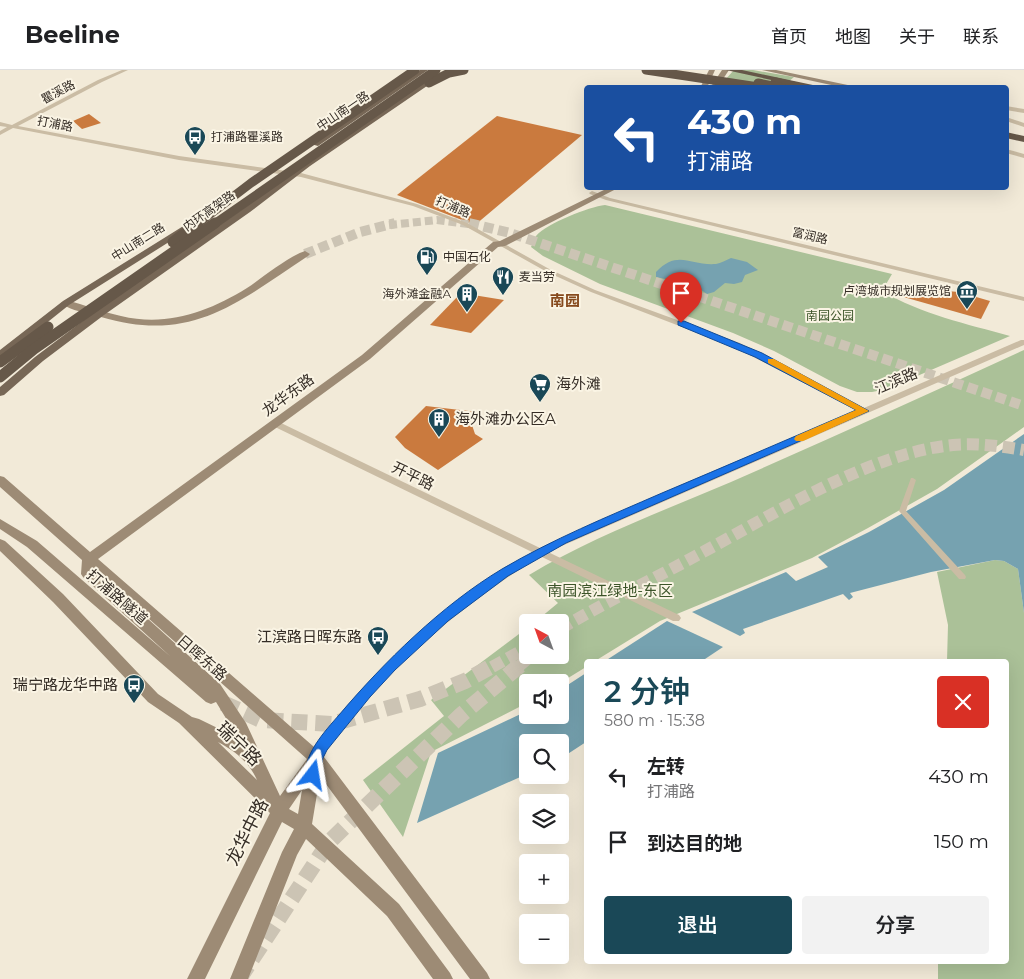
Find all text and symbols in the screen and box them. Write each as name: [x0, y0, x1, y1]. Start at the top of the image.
text: Beeline: [25, 20, 120, 49]
text: 首页: [771, 26, 807, 48]
text: 地图: [835, 26, 871, 48]
text: 关于: [899, 26, 935, 48]
text: 联系: [963, 26, 999, 48]
street label: 瞿溪路: [38, 76, 77, 107]
street label: 中山南一路: [314, 88, 372, 134]
text: 430 m: [687, 100, 802, 143]
icon: left: [604, 105, 669, 170]
street label: 打浦路: [36, 113, 74, 134]
bus stop icon: 打浦路瞿溪路: [183, 125, 207, 156]
place label: 打浦路瞿溪路: [211, 129, 283, 144]
text: 打浦路: [687, 148, 753, 175]
street label: 内环高架路: [180, 187, 238, 234]
street label: 打浦路: [434, 193, 473, 220]
street label: 中山南二路: [108, 219, 167, 264]
street label: 富润路: [791, 224, 829, 247]
fuel station icon: 中国石化: [415, 245, 439, 276]
place label: 中国石化: [443, 249, 491, 264]
restaurant icon: 麦当劳: [491, 265, 515, 296]
place label: 麦当劳: [519, 269, 555, 284]
pin: [660, 272, 702, 323]
icon: arrive: [667, 279, 695, 307]
museum icon: 卢湾城市规划展览馆: [955, 279, 979, 310]
building icon: 海外滩金融A: [455, 282, 479, 313]
place label: 卢湾城市规划展览馆: [843, 283, 951, 298]
place label: 海外滩金融A: [382, 286, 451, 301]
district label: 南园: [550, 291, 580, 310]
park label: 南园公园: [806, 308, 854, 323]
street label: 江滨路: [871, 363, 920, 398]
street label: 龙华东路: [258, 369, 318, 420]
supermarket icon: 海外滩: [528, 372, 552, 403]
place label: 海外滩: [556, 374, 601, 393]
building icon: 海外滩办公区A: [427, 407, 451, 438]
place label: 海外滩办公区A: [455, 409, 556, 428]
street label: 开平路: [389, 457, 438, 494]
street label: 打浦路隧道: [83, 565, 152, 628]
park label: 南园滨江绿地-东区: [547, 581, 673, 600]
north arrow: [519, 614, 569, 664]
map controls: [519, 614, 569, 964]
bus stop icon: 江滨路日晖东路: [366, 625, 390, 656]
place label: 江滨路日晖东路: [257, 627, 362, 646]
street label: 日晖东路: [173, 631, 231, 684]
bus stop icon: 瑞宁路龙华中路: [122, 673, 146, 704]
text: 2 分钟: [604, 673, 690, 710]
button: sound: [519, 674, 569, 724]
place label: 瑞宁路龙华中路: [13, 675, 118, 694]
button: close: [937, 676, 989, 728]
text: 580 m · 15:38: [604, 711, 705, 730]
street label: 瑞宁路: [212, 717, 266, 771]
button: search: [519, 734, 569, 784]
position arrow: [286, 748, 338, 800]
text: 左转: [647, 755, 685, 778]
icon: left: [604, 763, 632, 791]
text: 430 m: [928, 765, 989, 788]
text: 打浦路: [647, 782, 695, 801]
button: layers: [519, 794, 569, 844]
street label: 龙华中路: [221, 795, 273, 869]
icon: arrive: [604, 828, 632, 856]
text: 150 m: [934, 830, 989, 853]
text: 到达目的地: [647, 832, 742, 855]
button: +: [519, 854, 569, 904]
button: 退出: [604, 896, 792, 954]
button: 分享: [802, 896, 989, 954]
button: −: [519, 914, 569, 964]

